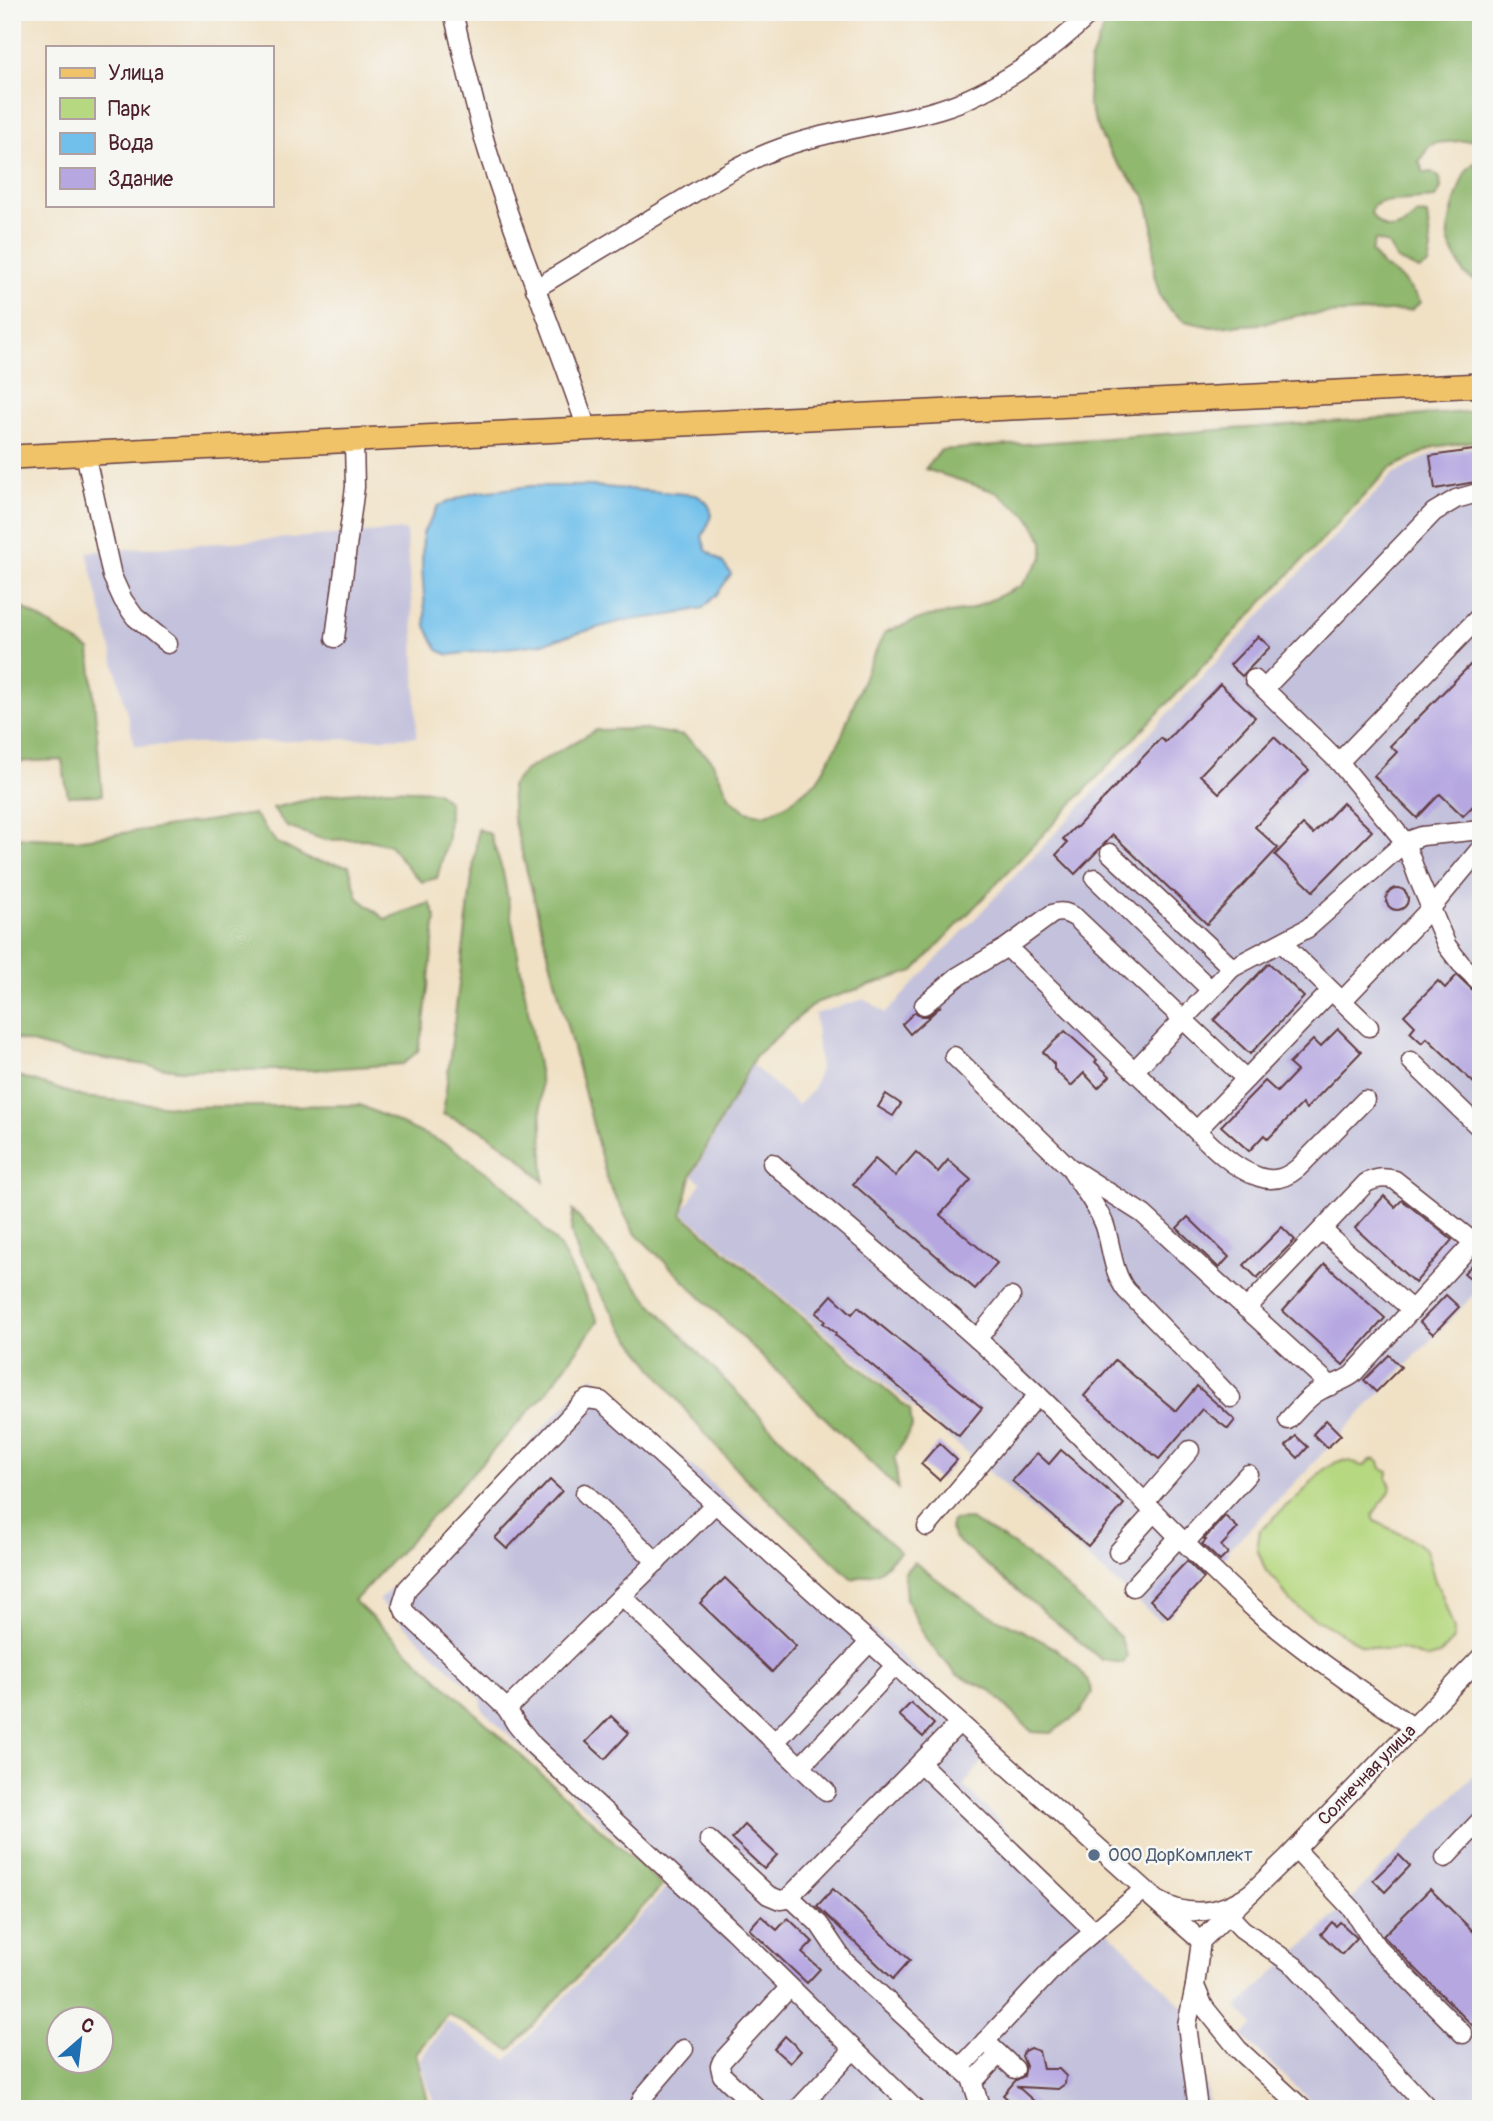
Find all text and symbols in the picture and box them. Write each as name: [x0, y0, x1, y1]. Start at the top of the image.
legend: [46, 46, 273, 206]
text: Улица: [108, 60, 164, 87]
text: Парк: [108, 96, 151, 123]
text: Вода: [108, 130, 154, 157]
text: Здание: [108, 166, 174, 193]
street label: Солнечная улица: [1313, 1720, 1421, 1830]
place label: ООО ДорКомплект: [1108, 1844, 1253, 1867]
marker: ООО ДорКомплект: [1086, 1847, 1102, 1863]
north arrow: [46, 2006, 116, 2076]
text: С: [77, 2013, 99, 2039]

